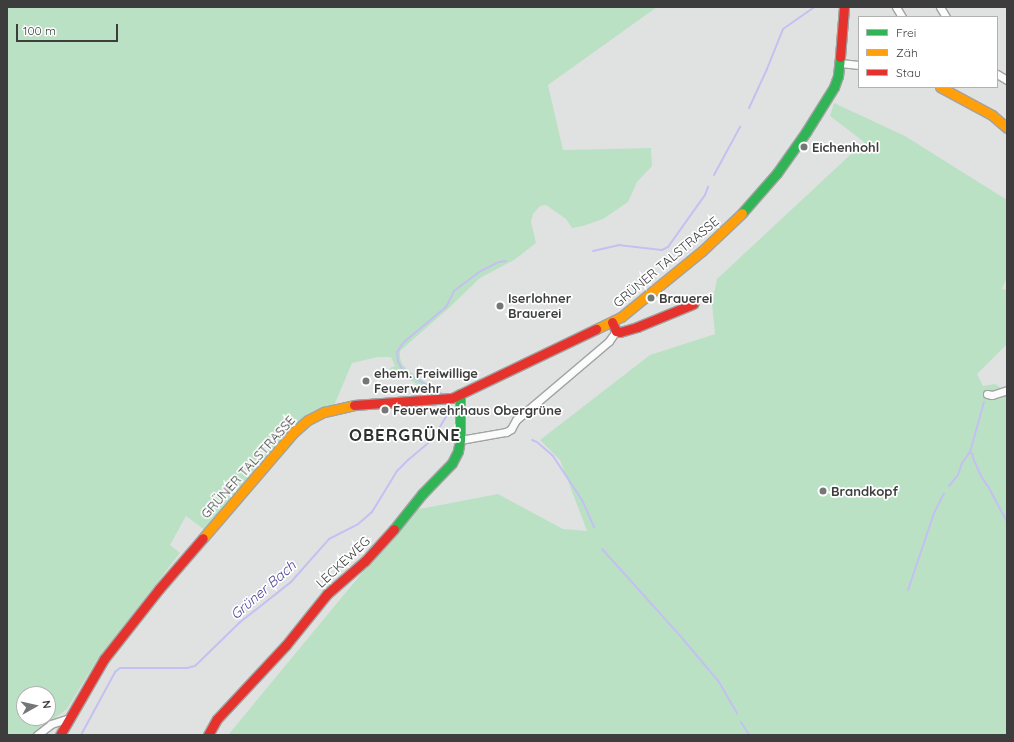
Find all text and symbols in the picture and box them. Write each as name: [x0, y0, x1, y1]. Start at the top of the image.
scale bar: [18, 16, 120, 42]
legend: [858, 16, 998, 88]
text: 100 m: [23, 23, 56, 38]
text: Frei: [896, 25, 916, 40]
text: Zäh: [896, 45, 918, 60]
text: Stau: [896, 65, 921, 80]
place label: Eichenhohl: [812, 139, 879, 155]
marker: Eichenhohl: [799, 142, 809, 152]
street label: GRÜNER TALSTRASSE: [610, 213, 722, 311]
place label: Brauerei: [659, 290, 712, 306]
place label: Iserlohner Brauerei: [508, 291, 571, 322]
marker: Brauerei: [646, 293, 656, 303]
marker: Iserlohner Brauerei: [495, 301, 505, 311]
place label: ehem. Freiwillige Feuerwehr: [374, 366, 478, 397]
marker: ehem. Freiwillige Feuerwehr: [361, 376, 371, 386]
place label: Feuerwehrhaus Obergrüne: [393, 402, 562, 418]
marker: Feuerwehrhaus Obergrüne: [380, 405, 390, 415]
street label: GRÜNER TALSTRASSE: [198, 412, 298, 522]
district label: OBERGRÜNE: [349, 425, 461, 445]
place label: Brandkopf: [831, 483, 898, 499]
marker: Brandkopf: [818, 486, 828, 496]
street label: LECKEWEG: [313, 533, 373, 591]
water label: Grüner Bach: [227, 557, 299, 623]
north arrow: [16, 686, 56, 726]
text: N: [39, 699, 54, 709]

